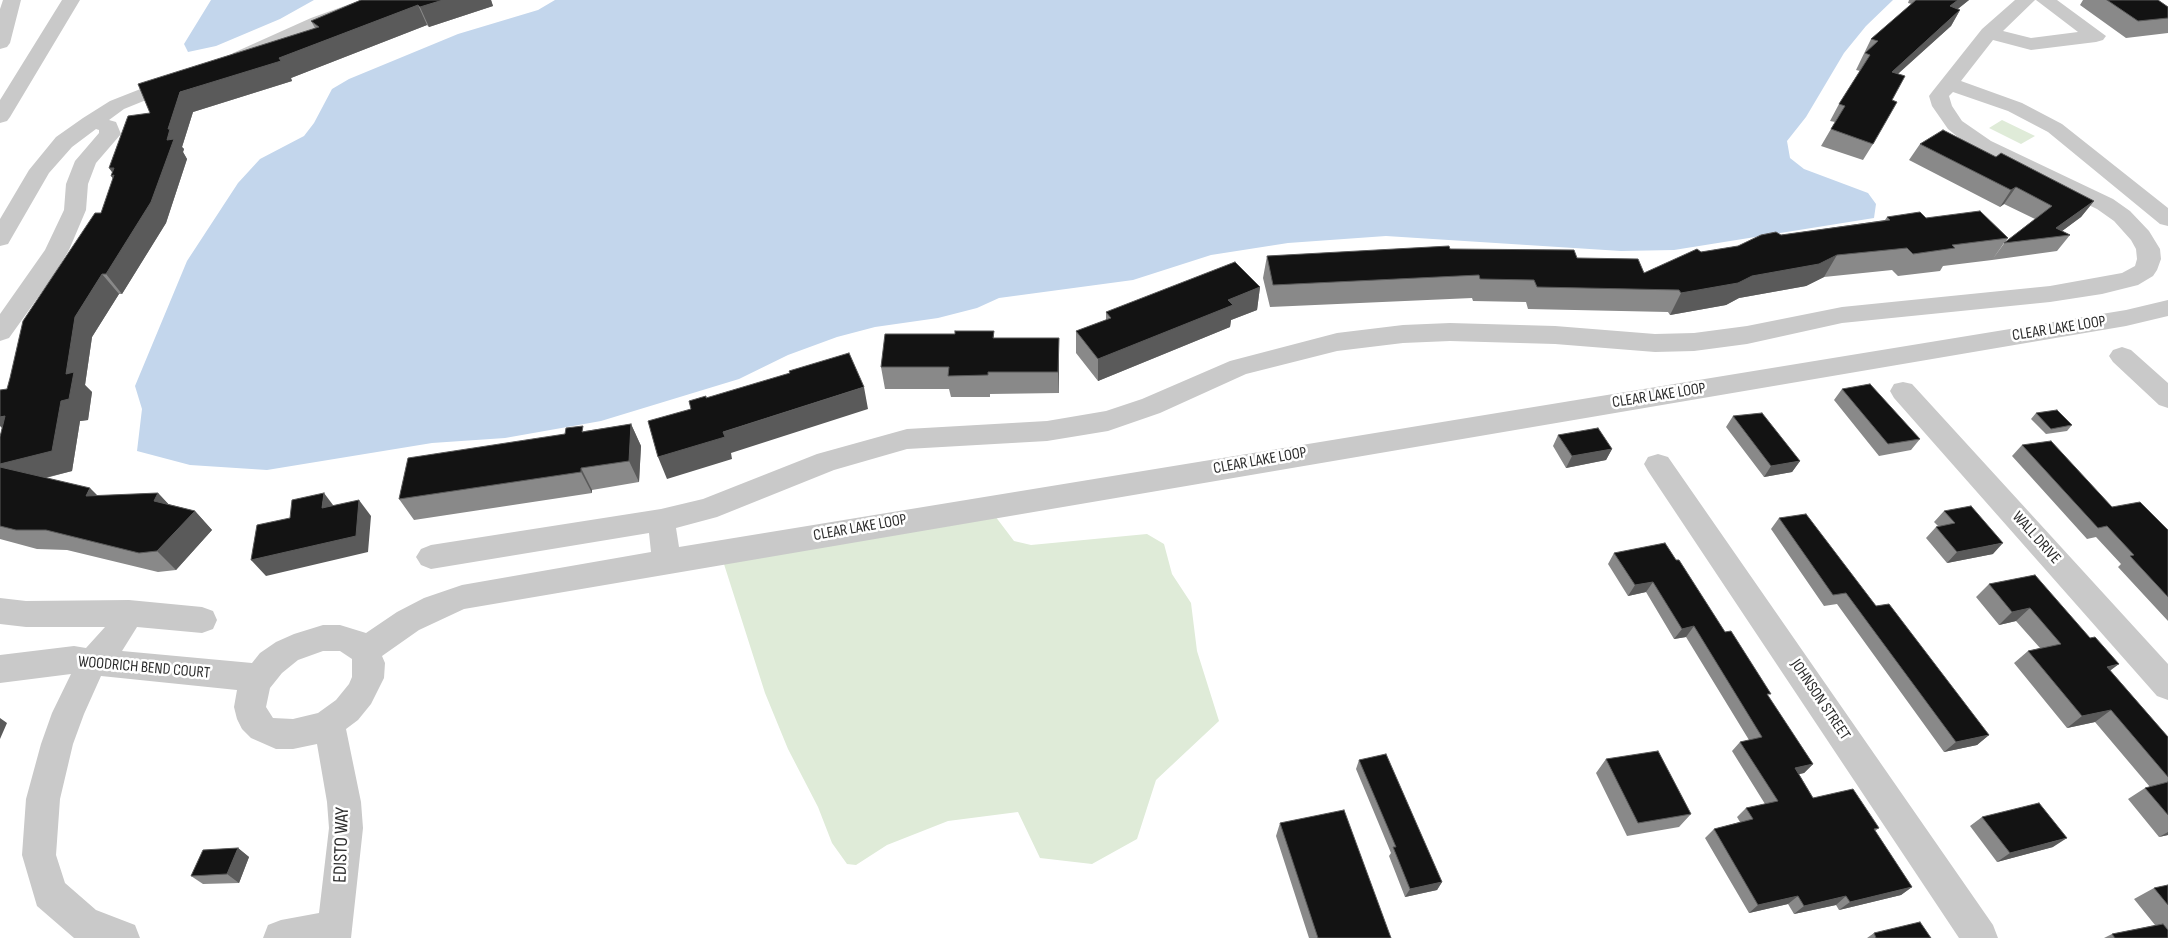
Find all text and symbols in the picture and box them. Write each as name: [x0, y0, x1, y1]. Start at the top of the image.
street label: CLEAR LAKE LOOP: [2011, 312, 2107, 346]
street label: CLEAR LAKE LOOP: [1611, 379, 1707, 413]
street label: CLEAR LAKE LOOP: [1212, 443, 1308, 479]
street label: WALL DRIVE: [2008, 508, 2064, 568]
street label: CLEAR LAKE LOOP: [812, 510, 908, 546]
street label: WOODRICH BEND COURT: [77, 653, 211, 683]
street label: JOHNSON STREET: [1786, 656, 1854, 744]
street label: EDISTO WAY: [329, 807, 355, 883]

